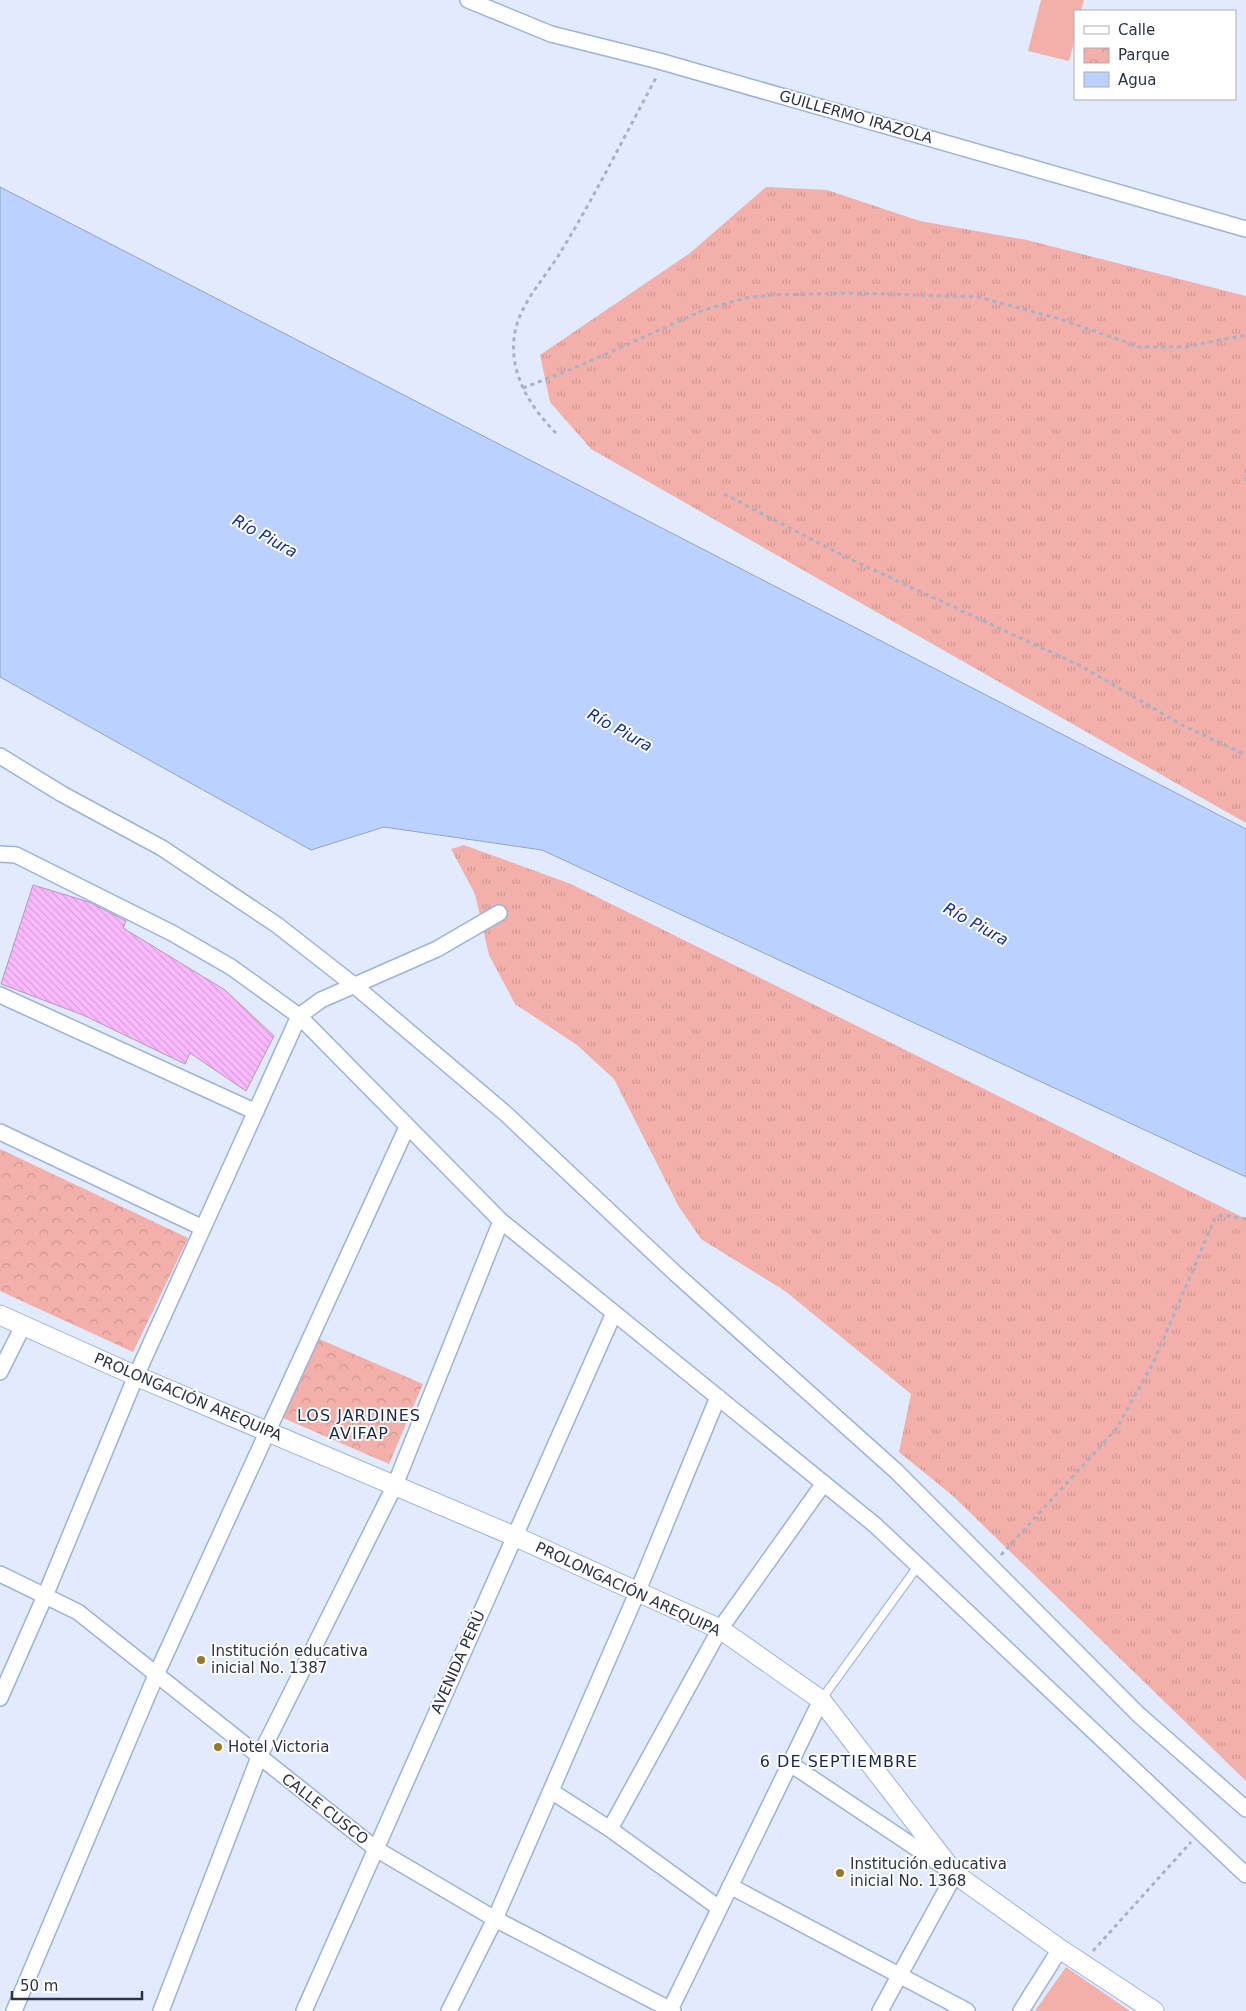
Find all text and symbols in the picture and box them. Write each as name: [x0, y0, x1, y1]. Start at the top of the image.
legend: [1074, 10, 1236, 100]
text: Calle: [1118, 21, 1155, 39]
text: Parque: [1118, 46, 1170, 64]
text: Agua: [1118, 71, 1156, 89]
street label: GUILLERMO IRAZOLA: [777, 86, 935, 148]
water label: Río Piura: [229, 510, 301, 562]
water label: Río Piura: [584, 704, 656, 756]
water label: Río Piura: [940, 898, 1012, 950]
street label: PROLONGACIÓN AREQUIPA: [91, 1348, 286, 1445]
district label: LOS JARDINES AVIFAP: [297, 1406, 421, 1443]
street label: PROLONGACIÓN AREQUIPA: [533, 1537, 725, 1640]
street label: AVENIDA PERÚ: [426, 1607, 489, 1716]
place label: Institución educativa inicial No. 1387: [211, 1642, 368, 1677]
marker: Institución educativa inicial No. 1387: [195, 1654, 207, 1666]
place label: Hotel Victoria: [228, 1738, 329, 1756]
marker: Hotel Victoria: [212, 1741, 224, 1753]
district label: 6 DE SEPTIEMBRE: [760, 1752, 918, 1771]
street label: CALLE CUSCO: [278, 1770, 372, 1848]
place label: Institución educativa inicial No. 1368: [850, 1855, 1007, 1890]
marker: Institución educativa inicial No. 1368: [834, 1867, 846, 1879]
scale bar: [12, 1968, 142, 2000]
text: 50 m: [20, 1977, 58, 1995]

